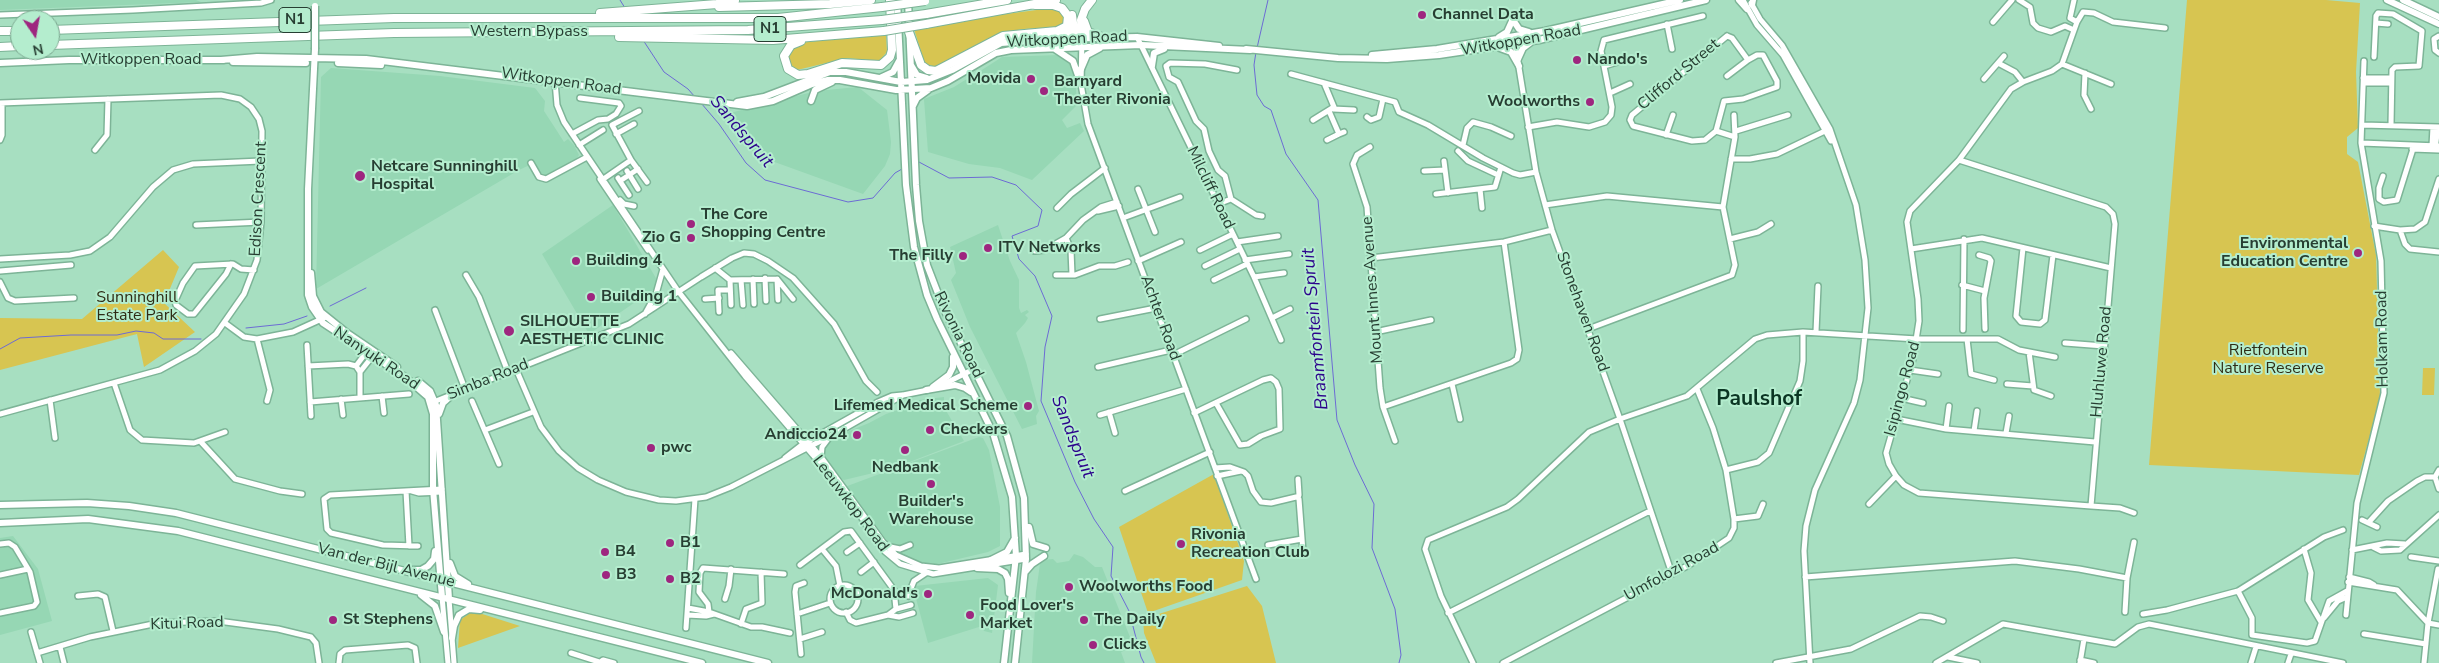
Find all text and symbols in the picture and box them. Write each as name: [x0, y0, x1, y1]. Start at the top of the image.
place label: Channel Data: [1432, 5, 1534, 25]
road number: N1: [279, 8, 311, 32]
marker: Channel Data: [1416, 9, 1428, 21]
north arrow: [10, 10, 60, 60]
road number: N1: [754, 16, 786, 42]
street label: Witkoppen Road: [1460, 21, 1582, 61]
street label: Western Bypass: [470, 22, 588, 42]
street label: Witkoppen Road: [1006, 27, 1128, 53]
street label: Clifford Street: [1634, 35, 1724, 115]
text: N: [31, 39, 45, 60]
street label: Witkoppen Road: [80, 50, 202, 70]
place label: Nando's: [1587, 50, 1648, 70]
marker: Nando's: [1571, 54, 1583, 66]
street label: Witkoppen Road: [500, 64, 622, 100]
place label: Movida: [967, 69, 1021, 89]
place label: Barnyard Theater Rivonia: [1054, 72, 1171, 110]
marker: Movida: [1025, 73, 1037, 85]
marker: Barnyard Theater Rivonia: [1038, 85, 1050, 97]
water label: Sandspruit: [705, 92, 777, 172]
place label: Woolworths: [1487, 92, 1580, 112]
marker: Woolworths: [1584, 96, 1596, 108]
street label: Edison Crescent: [246, 141, 272, 257]
street label: Milcliff Road: [1182, 144, 1238, 232]
place label: Netcare Sunninghill Hospital: [371, 157, 518, 195]
marker: Netcare Sunninghill Hospital: [353, 169, 367, 183]
place label: The Core Shopping Centre: [701, 205, 826, 243]
street label: Mount Innes Avenue: [1358, 216, 1388, 364]
marker: The Core Shopping Centre: [685, 218, 697, 230]
place label: Zio G: [642, 228, 681, 248]
marker: Zio G: [685, 232, 697, 244]
place label: Environmental Education Centre: [2221, 234, 2348, 272]
place label: ITV Networks: [998, 238, 1101, 258]
marker: ITV Networks: [982, 242, 994, 254]
place label: The Filly: [889, 246, 953, 266]
water label: Braamfontein Spruit: [1298, 247, 1334, 411]
marker: Environmental Education Centre: [2352, 247, 2364, 259]
street label: Stonehaven Road: [1551, 249, 1613, 375]
marker: The Filly: [957, 250, 969, 262]
place label: Building 4: [586, 251, 662, 271]
marker: Building 4: [570, 255, 582, 267]
street label: Achter Road: [1136, 273, 1184, 363]
place label: Building 1: [601, 287, 677, 307]
park label: Sunninghill Estate Park: [96, 288, 178, 326]
street label: Rivonia Road: [929, 289, 987, 381]
street label: Holkam Road: [2373, 290, 2393, 388]
marker: Building 1: [585, 291, 597, 303]
street label: Hluhluwe Road: [2088, 305, 2116, 419]
place label: SILHOUETTE AESTHETIC CLINIC: [520, 312, 664, 350]
street label: Nanyuki Road: [329, 323, 423, 395]
marker: SILHOUETTE AESTHETIC CLINIC: [502, 324, 516, 338]
street label: Isipingo Road: [1881, 340, 1925, 438]
park label: Rietfontein Nature Reserve: [2212, 341, 2324, 379]
street label: Simba Road: [444, 355, 532, 405]
district label: Paulshof: [1716, 387, 1802, 413]
water label: Sandspruit: [1046, 392, 1098, 482]
place label: Lifemed Medical Scheme: [834, 396, 1018, 416]
marker: Lifemed Medical Scheme: [1022, 400, 1034, 412]
place label: Checkers: [940, 420, 1008, 440]
marker: Checkers: [924, 424, 936, 436]
place label: Andiccio24: [765, 425, 847, 445]
marker: Andiccio24: [851, 429, 863, 441]
place label: pwc: [661, 438, 691, 458]
marker: pwc: [645, 442, 657, 454]
marker: Nedbank: [899, 444, 911, 456]
street label: Leeuwkop Road: [808, 452, 892, 556]
place label: Nedbank: [872, 458, 938, 478]
marker: Builder's Warehouse: [925, 478, 937, 490]
place label: Builder's Warehouse: [889, 492, 973, 530]
place label: Rivonia Recreation Club: [1191, 525, 1310, 563]
place label: B1: [680, 533, 701, 553]
marker: B1: [664, 537, 676, 549]
marker: Rivonia Recreation Club: [1175, 538, 1187, 550]
street label: Umfolozi Road: [1621, 538, 1723, 606]
street label: Van der Bijl Avenue: [315, 540, 457, 592]
place label: B4: [615, 542, 636, 562]
marker: B4: [599, 546, 611, 558]
place label: B3: [616, 565, 637, 585]
marker: B3: [600, 569, 612, 581]
place label: B2: [680, 569, 701, 589]
marker: B2: [664, 573, 676, 585]
place label: Woolworths Food: [1079, 577, 1213, 597]
marker: Woolworths Food: [1063, 581, 1075, 593]
place label: McDonald's: [831, 584, 918, 604]
marker: McDonald's: [922, 588, 934, 600]
place label: Food Lover's Market: [980, 596, 1074, 634]
marker: Food Lover's Market: [964, 609, 976, 621]
place label: St Stephens: [343, 610, 433, 630]
place label: The Daily: [1094, 610, 1165, 630]
street label: Kitui Road: [150, 613, 224, 635]
marker: St Stephens: [327, 614, 339, 626]
marker: The Daily: [1078, 614, 1090, 626]
place label: Clicks: [1103, 635, 1147, 655]
marker: Clicks: [1087, 639, 1099, 651]

